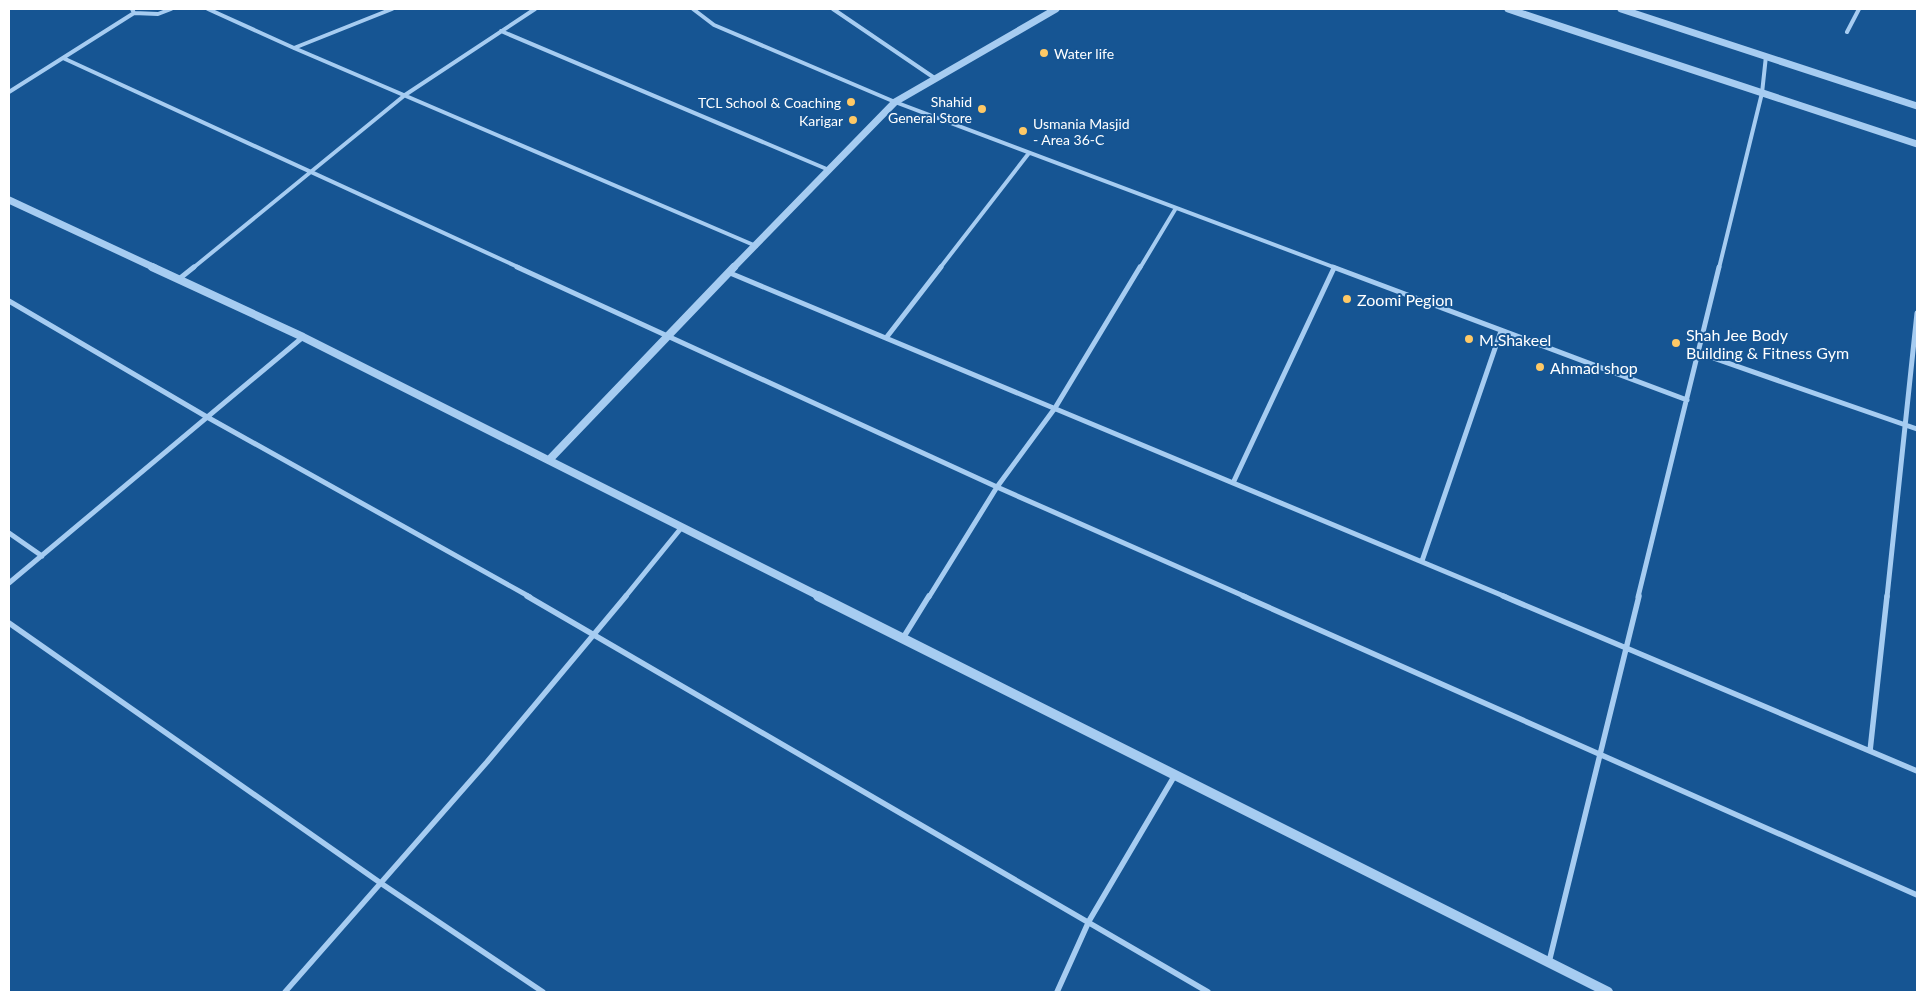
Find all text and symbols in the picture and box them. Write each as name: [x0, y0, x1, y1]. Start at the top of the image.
place label: Water life: [1054, 45, 1114, 62]
marker: Water life: [1038, 47, 1050, 59]
place label: Shahid General Store: [888, 93, 972, 126]
place label: TCL School & Coaching: [698, 94, 841, 111]
marker: TCL School & Coaching: [845, 96, 857, 108]
marker: Shahid General Store: [976, 103, 988, 115]
place label: Karigar: [799, 112, 843, 129]
marker: Karigar: [847, 114, 859, 126]
place label: Usmania Masjid - Area 36-C: [1033, 115, 1130, 148]
marker: Usmania Masjid - Area 36-C: [1017, 125, 1029, 137]
place label: Zoomi Pegion: [1357, 290, 1453, 309]
marker: Zoomi Pegion: [1341, 293, 1353, 305]
place label: Shah Jee Body Building & Fitness Gym: [1686, 325, 1849, 362]
place label: M.Shakeel: [1479, 330, 1551, 349]
marker: M.Shakeel: [1463, 333, 1475, 345]
marker: Shah Jee Body Building & Fitness Gym: [1670, 337, 1682, 349]
place label: Ahmad shop: [1550, 358, 1638, 377]
marker: Ahmad shop: [1534, 361, 1546, 373]

